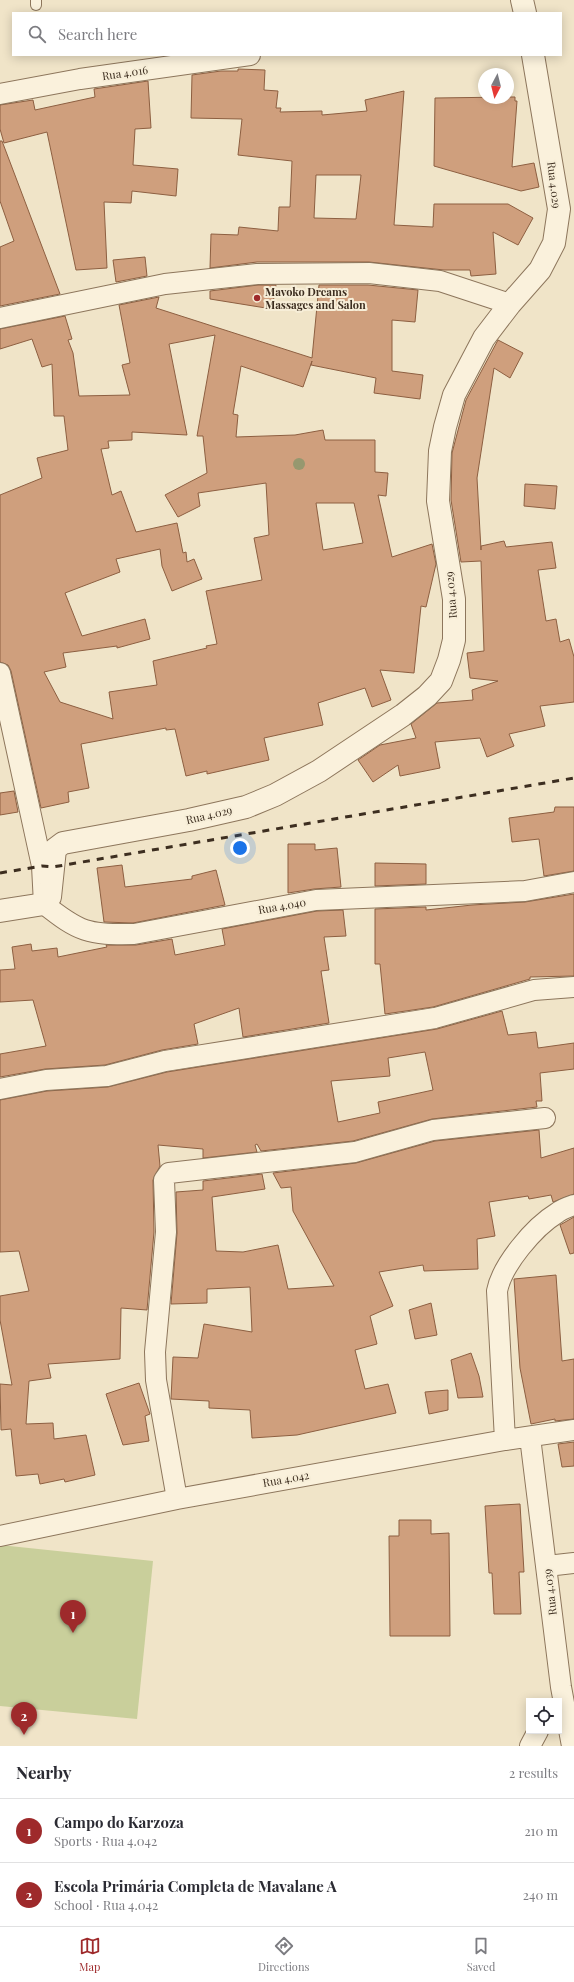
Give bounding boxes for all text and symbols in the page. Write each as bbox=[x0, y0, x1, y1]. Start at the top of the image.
search box bbox=[12, 12, 562, 56]
icon: search bbox=[26, 23, 48, 45]
text: Search here bbox=[58, 24, 137, 44]
street label: Rua 4.016 bbox=[101, 62, 149, 83]
north arrow bbox=[478, 68, 514, 104]
street label: Rua 4.029 bbox=[544, 161, 565, 210]
place label: Mavoko Dreams Massages and Salon bbox=[265, 284, 366, 312]
marker: Mavoko Dreams Massages and Salon bbox=[252, 293, 262, 303]
street label: Rua 4.029 bbox=[441, 571, 460, 619]
street label: Rua 4.029 bbox=[184, 802, 234, 827]
your location bbox=[230, 838, 250, 858]
street label: Rua 4.040 bbox=[257, 894, 307, 917]
street label: Rua 4.042 bbox=[262, 1467, 310, 1490]
street label: Rua 4.039 bbox=[539, 1568, 560, 1616]
pin: 1 bbox=[60, 1600, 86, 1633]
map controls bbox=[526, 1698, 562, 1734]
button: locate bbox=[526, 1698, 562, 1734]
pin: 2 bbox=[11, 1702, 37, 1735]
text: Nearby bbox=[16, 1761, 71, 1783]
text: 2 results bbox=[509, 1764, 558, 1781]
text: Campo do Karzoza bbox=[54, 1812, 184, 1832]
text: 1 bbox=[27, 1822, 31, 1839]
text: 210 m bbox=[524, 1822, 558, 1839]
text: Sports · Rua 4.042 bbox=[54, 1832, 157, 1849]
text: Escola Primária Completa de Mavalane A bbox=[54, 1876, 337, 1896]
text: 2 bbox=[26, 1886, 32, 1903]
text: 240 m bbox=[523, 1886, 558, 1903]
text: School · Rua 4.042 bbox=[54, 1896, 158, 1913]
tab: Map bbox=[79, 1935, 101, 1974]
tab: Directions bbox=[258, 1935, 309, 1974]
tab: Saved bbox=[467, 1935, 495, 1974]

